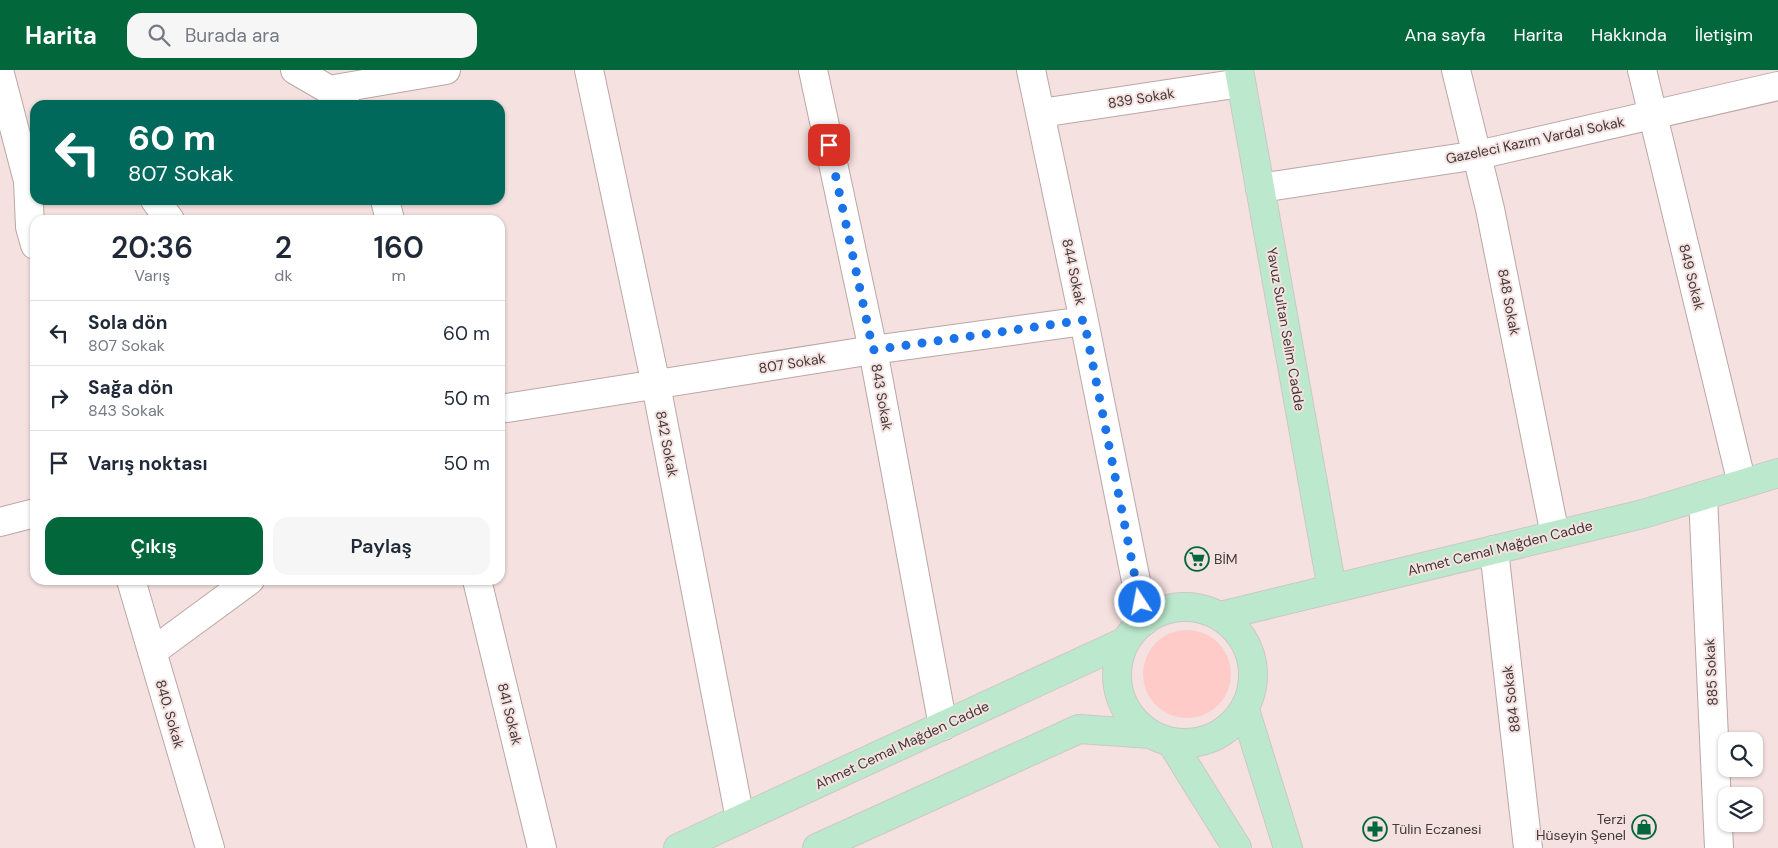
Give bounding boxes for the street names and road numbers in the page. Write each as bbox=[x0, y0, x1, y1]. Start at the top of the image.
street label: 839 Sokak bbox=[1107, 84, 1175, 112]
street label: Gazeleci Kazım Vardal Sokak bbox=[1444, 112, 1626, 168]
street label: 844 Sokak bbox=[1058, 237, 1090, 307]
street label: 849 Sokak bbox=[1675, 242, 1709, 312]
street label: Yavuz Sultan Selim Cadde bbox=[1263, 246, 1309, 412]
street label: 848 Sokak bbox=[1494, 267, 1524, 337]
street label: 807 Sokak bbox=[757, 349, 827, 377]
street label: 843 Sokak bbox=[867, 362, 897, 432]
street label: 842 Sokak bbox=[652, 409, 682, 479]
street label: Ahmet Cemal Mağden Cadde bbox=[1406, 516, 1595, 580]
street label: 885 Sokak bbox=[1700, 638, 1722, 706]
street label: 884 Sokak bbox=[1498, 664, 1524, 734]
street label: 840. Sokak bbox=[152, 678, 188, 750]
street label: 841 Sokak bbox=[494, 681, 526, 747]
street label: Ahmet Cemal Mağden Cadde bbox=[812, 697, 992, 793]

